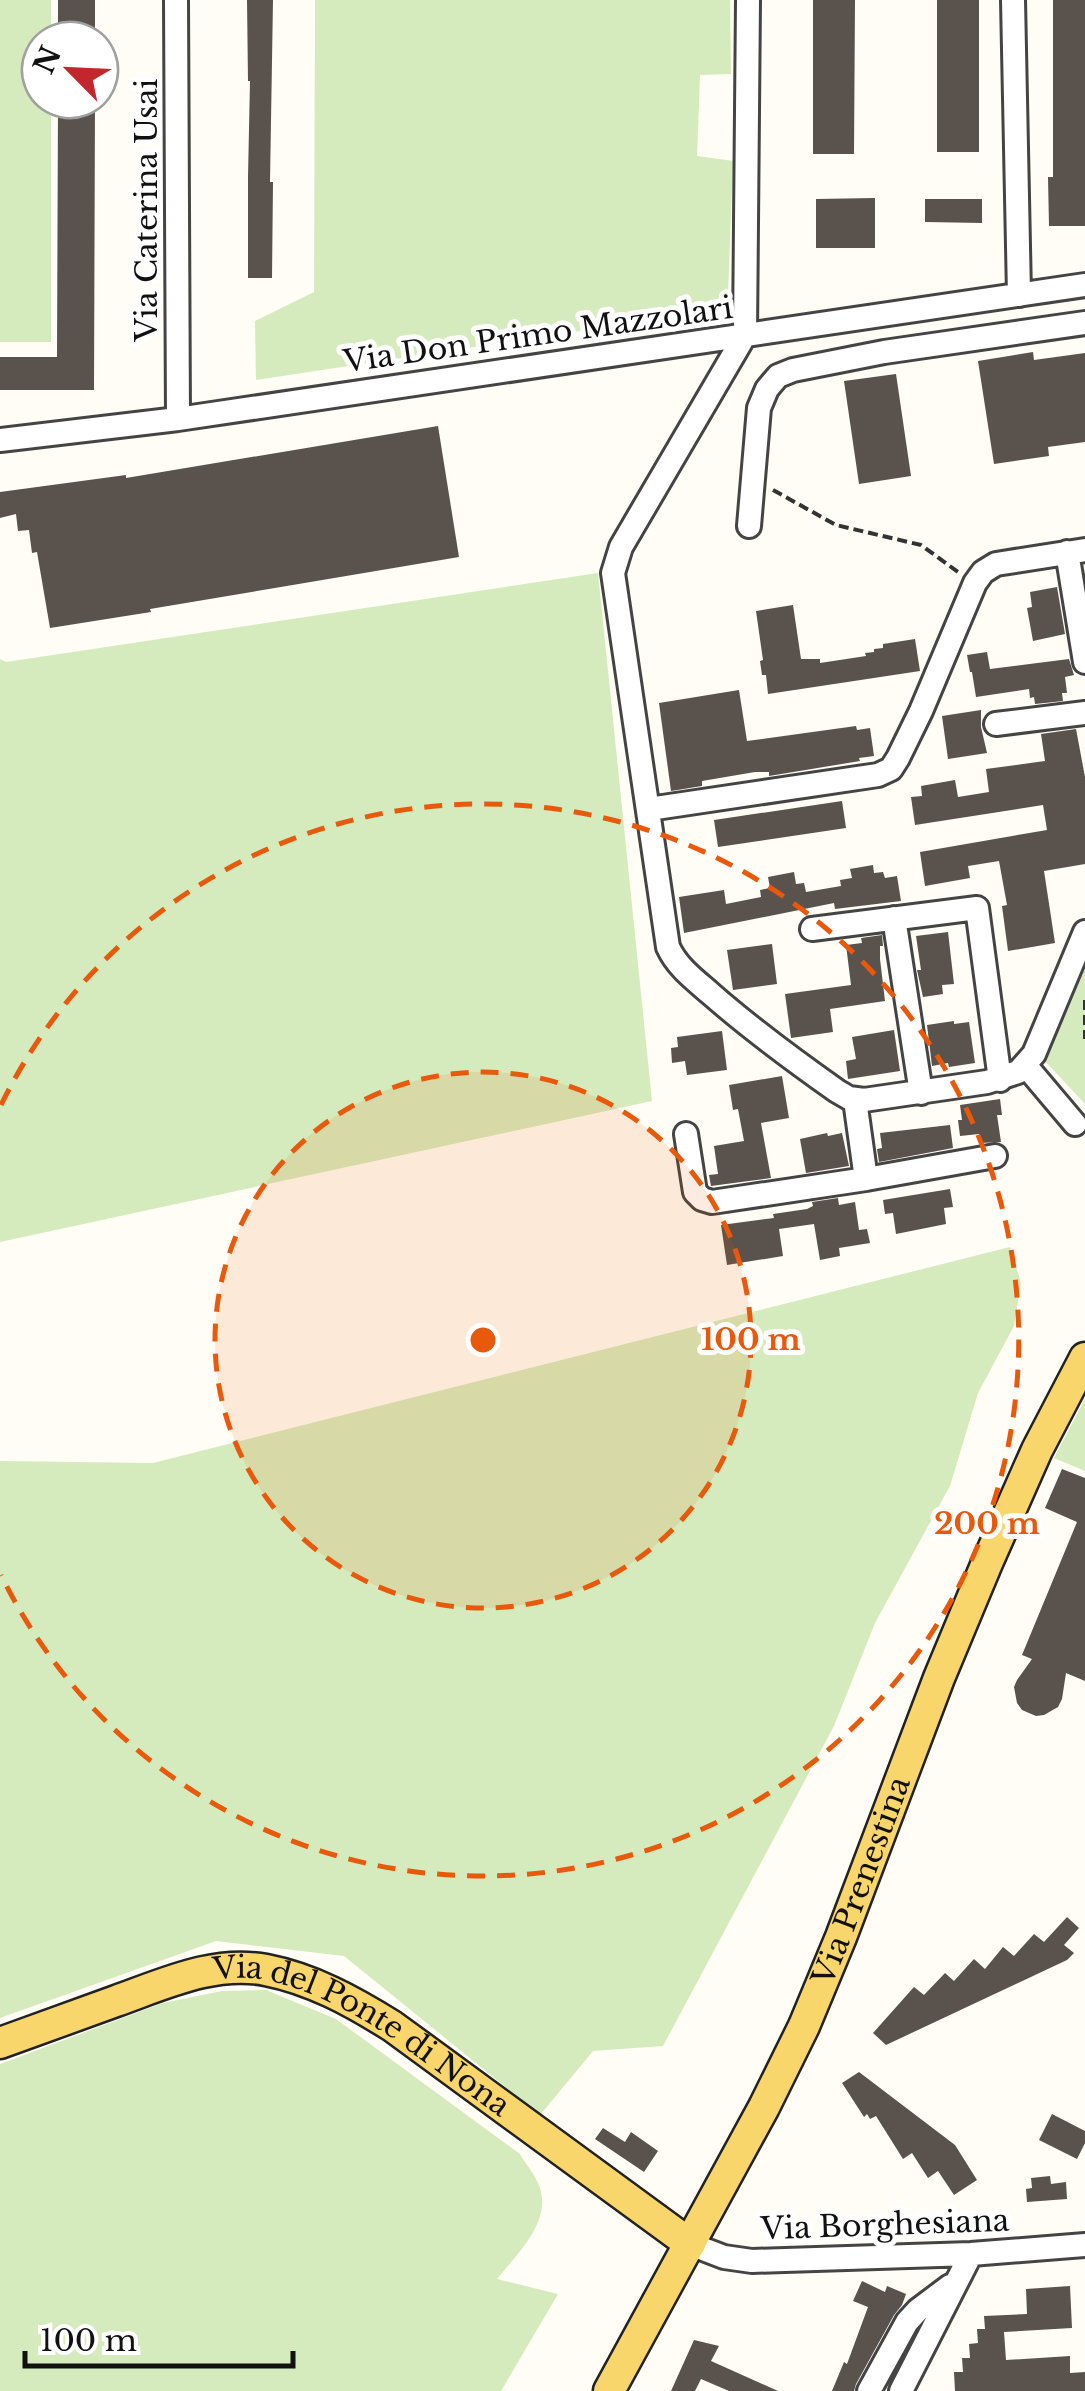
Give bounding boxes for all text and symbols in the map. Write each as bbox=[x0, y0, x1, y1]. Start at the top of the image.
north arrow bbox=[20, 20, 120, 120]
text: N bbox=[26, 41, 69, 79]
street label: Via Caterina Usai bbox=[128, 79, 165, 342]
street label: Via Don Primo Mazzolari bbox=[340, 289, 735, 380]
text: 100 m bbox=[701, 1321, 801, 1358]
centre of rings bbox=[465, 1322, 501, 1358]
text: 200 m bbox=[934, 1505, 1040, 1542]
street label: Via Prenestina bbox=[804, 1771, 918, 1992]
street label: Via del Ponte di Nona bbox=[210, 1948, 518, 2124]
street label: Via Borghesiana bbox=[759, 2202, 1010, 2247]
scale bar bbox=[25, 2306, 292, 2368]
text: 100 m bbox=[40, 2322, 137, 2359]

